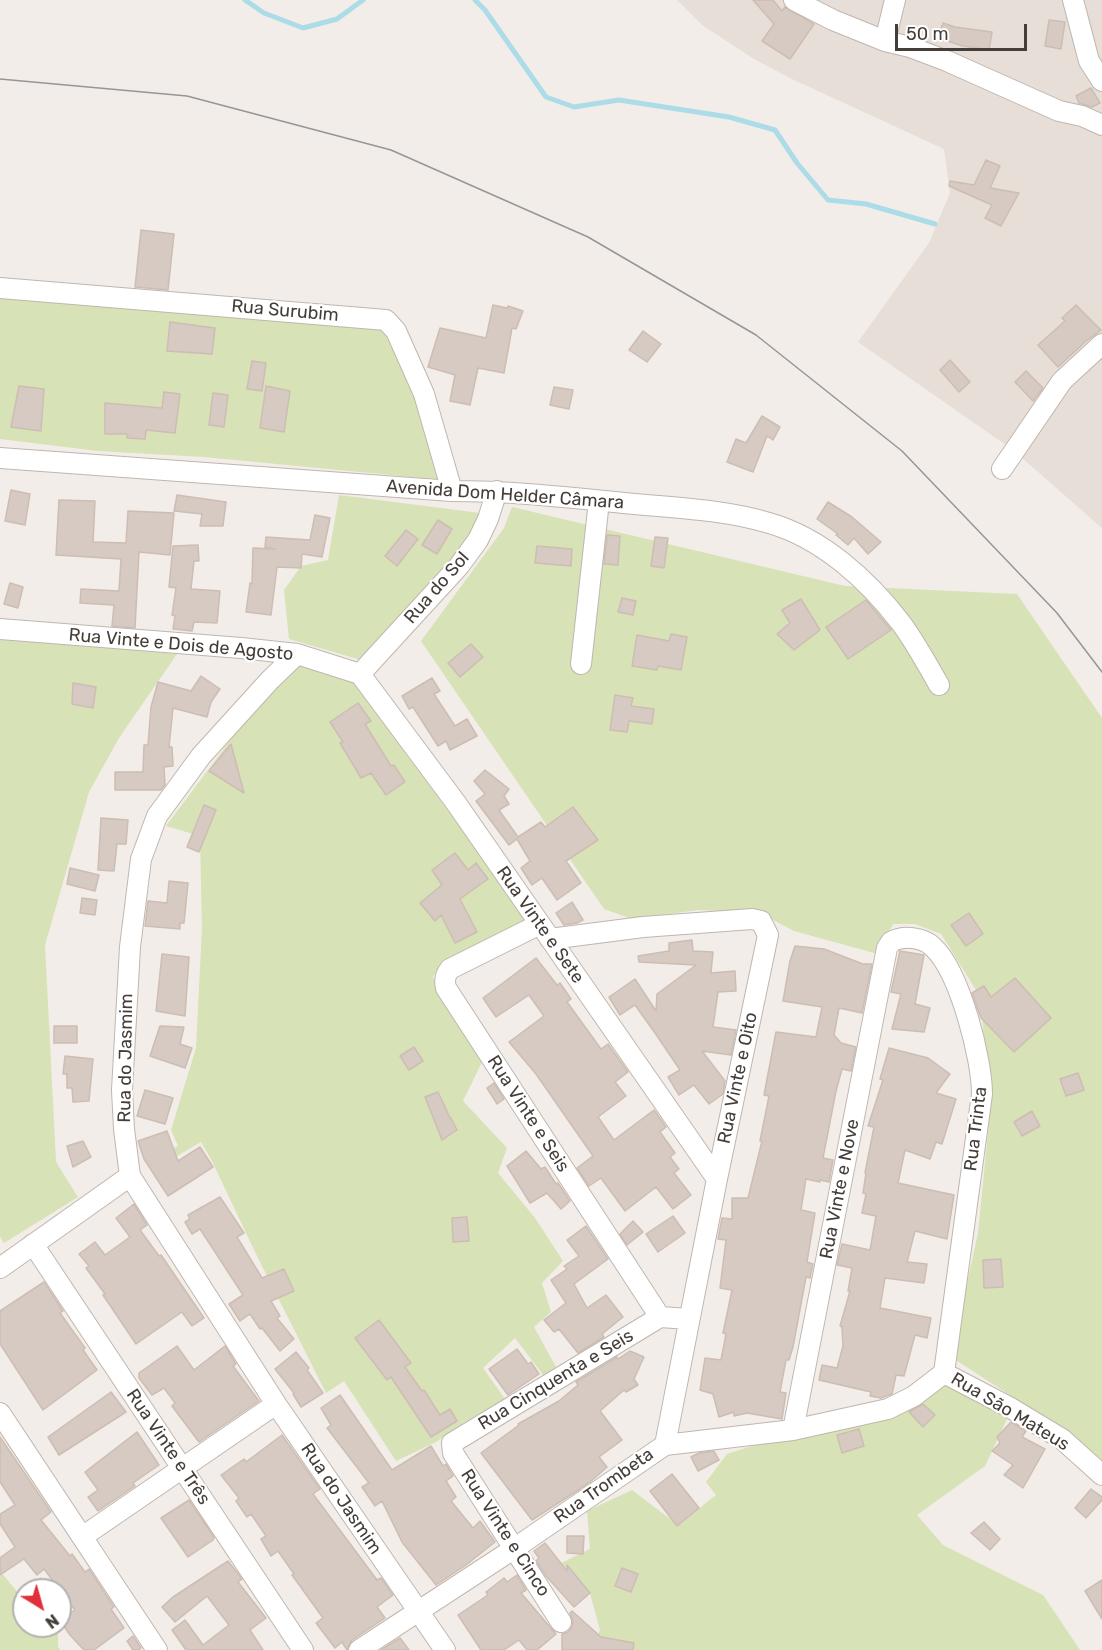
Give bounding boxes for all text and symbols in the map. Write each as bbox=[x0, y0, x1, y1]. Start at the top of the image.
scale bar bbox=[898, 12, 1030, 50]
text: 50 m bbox=[906, 23, 949, 45]
street label: Rua Surubim bbox=[230, 296, 340, 326]
street label: Avenida Dom Helder Câmara bbox=[385, 476, 625, 514]
street label: Rua do Sol bbox=[400, 548, 474, 628]
street label: Rua Vinte e Dois de Agosto bbox=[68, 624, 294, 666]
street label: Rua Vinte e Sete bbox=[492, 862, 588, 988]
street label: Rua do Jasmim bbox=[114, 993, 138, 1123]
street label: Rua Vinte e Oito bbox=[714, 1010, 762, 1146]
street label: Rua Vinte e Seis bbox=[482, 1052, 574, 1176]
street label: Rua Trinta bbox=[960, 1086, 992, 1172]
street label: Rua Vinte e Nove bbox=[816, 1117, 864, 1261]
street label: Rua Cinquenta e Seis bbox=[474, 1325, 638, 1435]
street label: Rua São Mateus bbox=[947, 1368, 1073, 1456]
street label: Rua Vinte e Três bbox=[121, 1385, 215, 1509]
street label: Rua do Jasmim bbox=[296, 1439, 386, 1559]
street label: Rua Trombeta bbox=[550, 1444, 658, 1528]
street label: Rua Vinte e Cinco bbox=[456, 1465, 554, 1601]
north arrow bbox=[12, 1578, 72, 1638]
text: N bbox=[42, 1610, 62, 1632]

